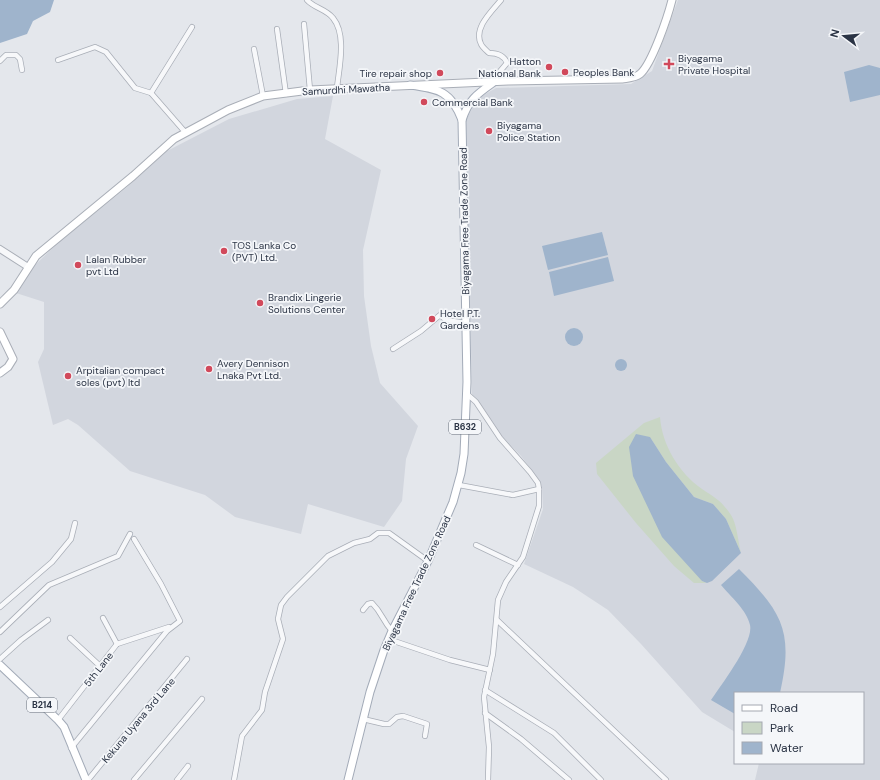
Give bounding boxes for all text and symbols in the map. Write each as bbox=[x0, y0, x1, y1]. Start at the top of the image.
north arrow bbox=[824, 16, 864, 56]
text: N bbox=[827, 27, 842, 39]
place label: Biyagama Private Hospital bbox=[678, 52, 750, 77]
place label: Hatton National Bank bbox=[478, 55, 541, 80]
marker: Biyagama Private Hospital bbox=[663, 58, 675, 70]
marker: Hatton National Bank bbox=[544, 62, 554, 72]
place label: Peoples Bank bbox=[573, 66, 634, 79]
place label: Tire repair shop bbox=[360, 67, 432, 80]
marker: Peoples Bank bbox=[560, 67, 570, 77]
marker: Tire repair shop bbox=[435, 68, 445, 78]
street label: Samurdhi Mawatha bbox=[302, 81, 390, 98]
place label: Commercial Bank bbox=[432, 96, 513, 109]
marker: Commercial Bank bbox=[419, 97, 429, 107]
place label: Biyagama Police Station bbox=[497, 119, 560, 144]
marker: Biyagama Police Station bbox=[484, 126, 494, 136]
street label: Biyagama Free Trade Zone Road bbox=[457, 147, 472, 295]
place label: TOS Lanka Co (PVT) Ltd. bbox=[232, 239, 296, 264]
marker: TOS Lanka Co (PVT) Ltd. bbox=[219, 246, 229, 256]
place label: Lalan Rubber pvt Ltd bbox=[86, 253, 147, 278]
marker: Lalan Rubber pvt Ltd bbox=[73, 260, 83, 270]
place label: Brandix Lingerie Solutions Center bbox=[268, 291, 345, 316]
marker: Brandix Lingerie Solutions Center bbox=[255, 298, 265, 308]
place label: Hotel P.T. Gardens bbox=[440, 307, 480, 332]
marker: Hotel P.T. Gardens bbox=[427, 314, 437, 324]
place label: Avery Dennison Lnaka Pvt Ltd. bbox=[217, 357, 289, 382]
place label: Arpitalian compact soles (pvt) ltd bbox=[76, 364, 165, 389]
marker: Avery Dennison Lnaka Pvt Ltd. bbox=[204, 364, 214, 374]
marker: Arpitalian compact soles (pvt) ltd bbox=[63, 371, 73, 381]
road number: B632 bbox=[449, 420, 481, 434]
street label: Biyagama Free Trade Zone Road bbox=[379, 514, 454, 653]
street label: 5th Lane bbox=[81, 649, 116, 689]
street label: Kekuna Uyana 3rd Lane bbox=[99, 675, 178, 766]
legend bbox=[734, 692, 864, 764]
road number: B214 bbox=[27, 698, 57, 712]
text: Road bbox=[770, 700, 798, 716]
text: Park bbox=[770, 720, 794, 736]
text: Water bbox=[770, 740, 804, 756]

